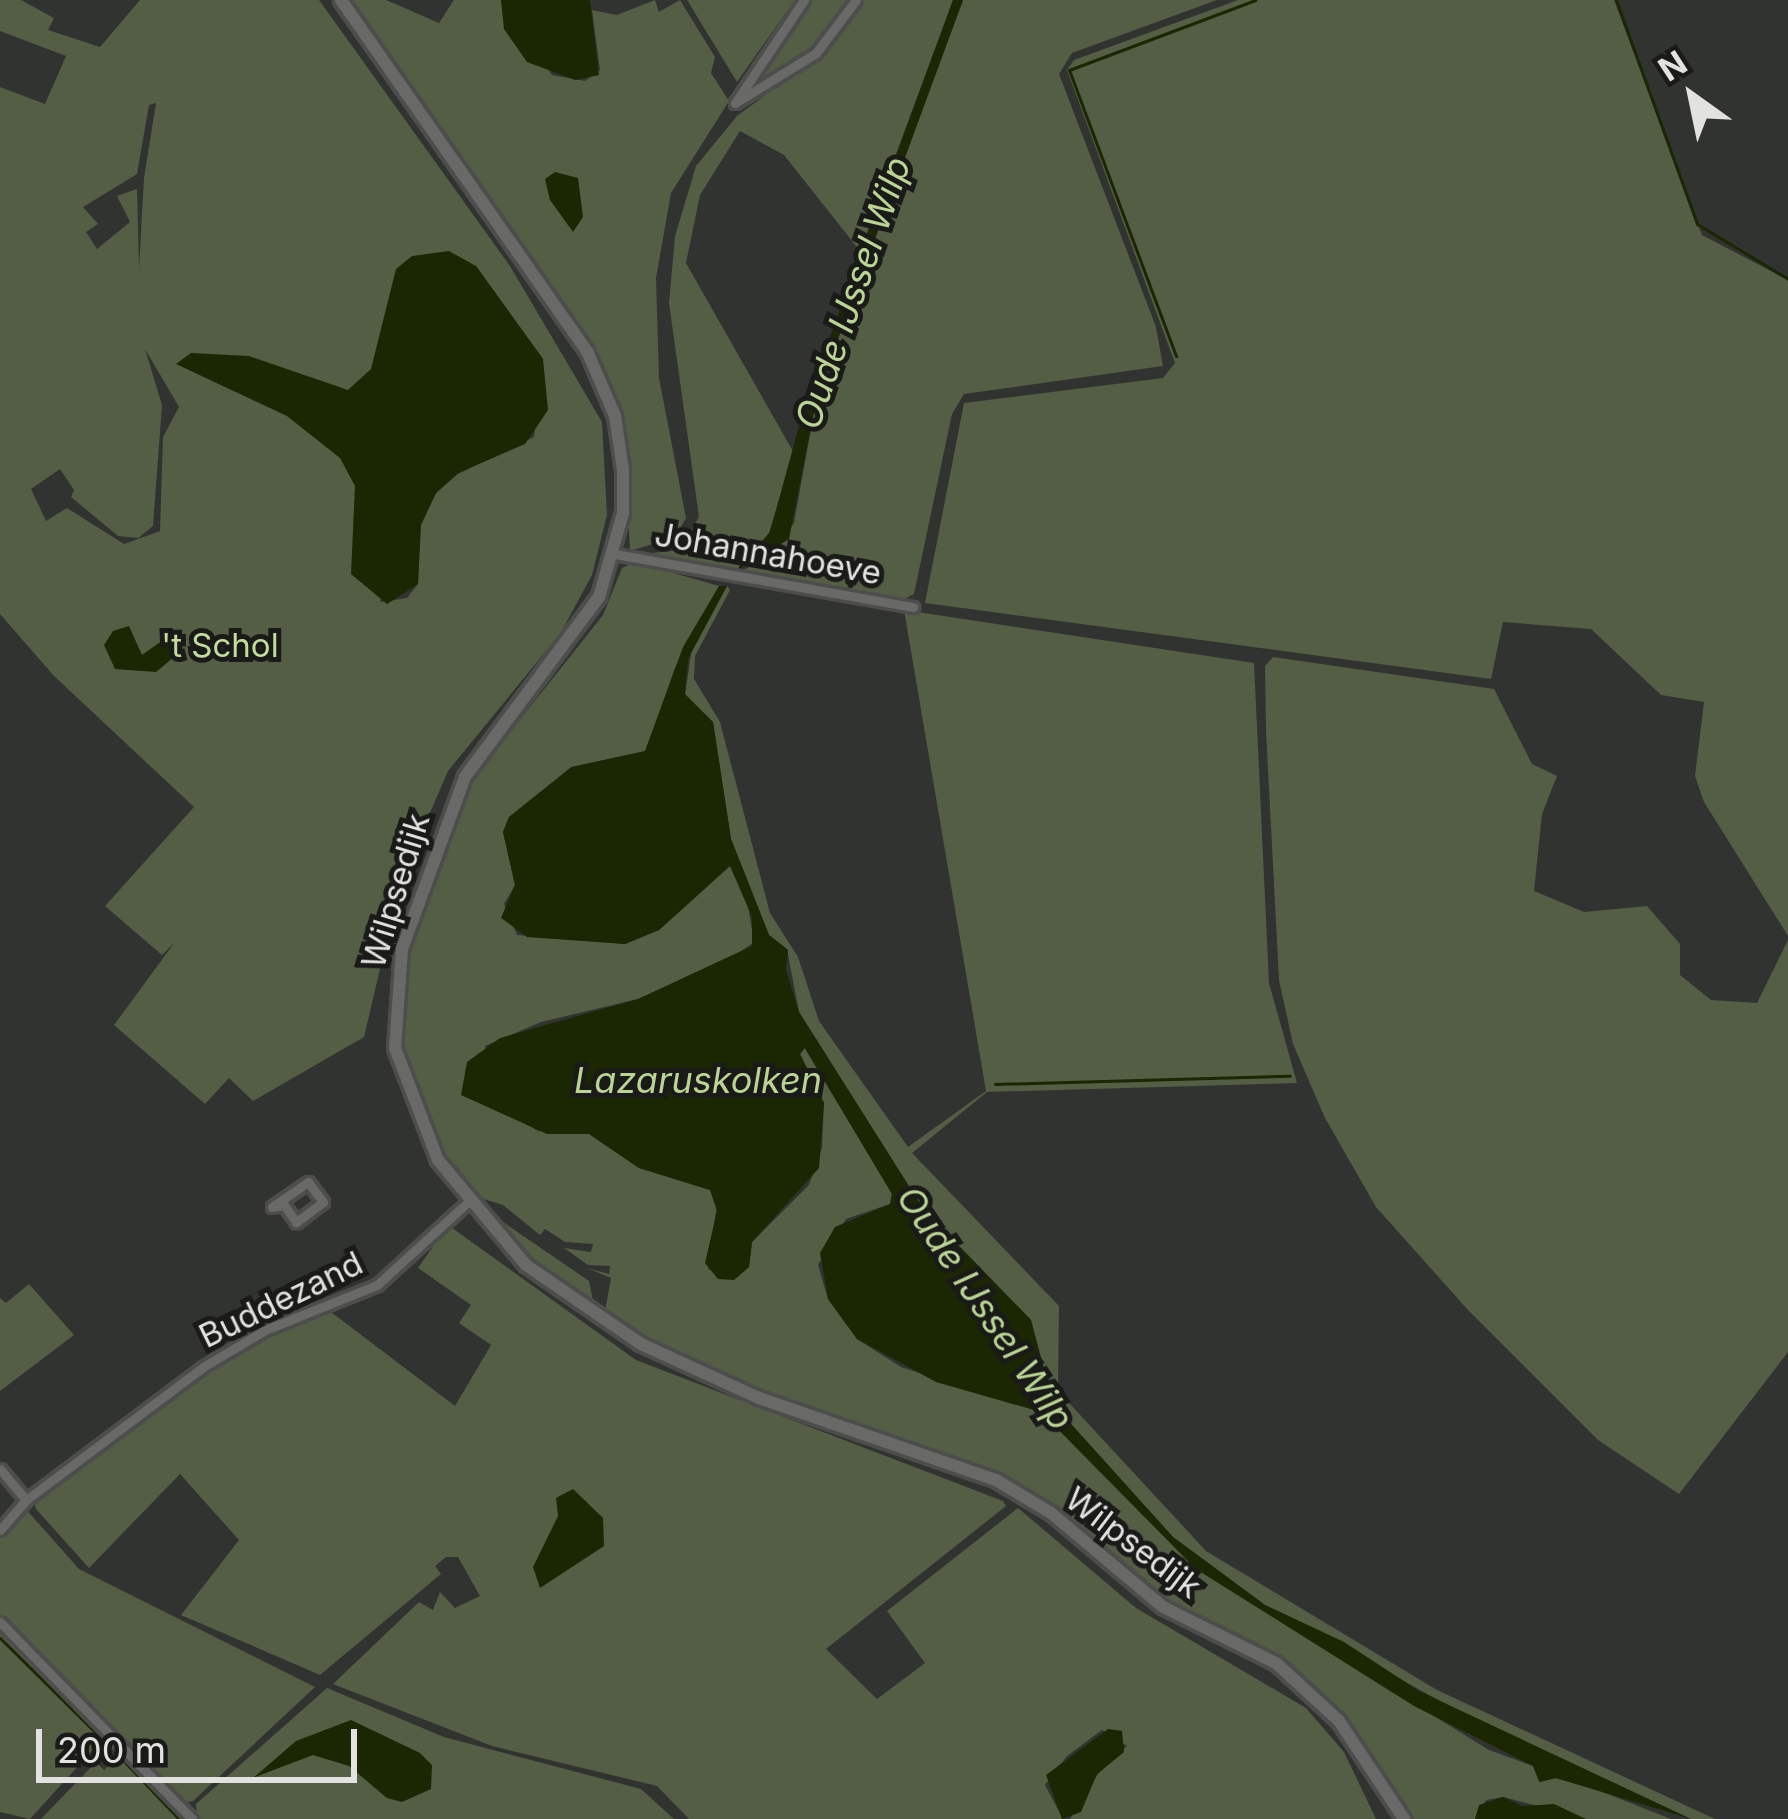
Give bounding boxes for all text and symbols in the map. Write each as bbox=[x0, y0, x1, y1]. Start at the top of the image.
north arrow bbox=[1632, 36, 1752, 156]
text: N bbox=[1651, 42, 1694, 89]
water label: Oude IJssel Wilp bbox=[786, 151, 920, 435]
street label: Johannahoeve bbox=[652, 515, 884, 593]
park label: 't Schol bbox=[161, 626, 279, 666]
street label: Wilpsedijk bbox=[354, 809, 438, 973]
water label: Lazaruskolken bbox=[574, 1059, 822, 1103]
water label: Oude IJssel Wilp bbox=[888, 1178, 1082, 1438]
street label: Buddezand bbox=[193, 1243, 369, 1357]
street label: Wilpsedijk bbox=[1057, 1479, 1209, 1607]
scale bar bbox=[42, 1705, 363, 1779]
text: 200 m bbox=[57, 1728, 166, 1772]

